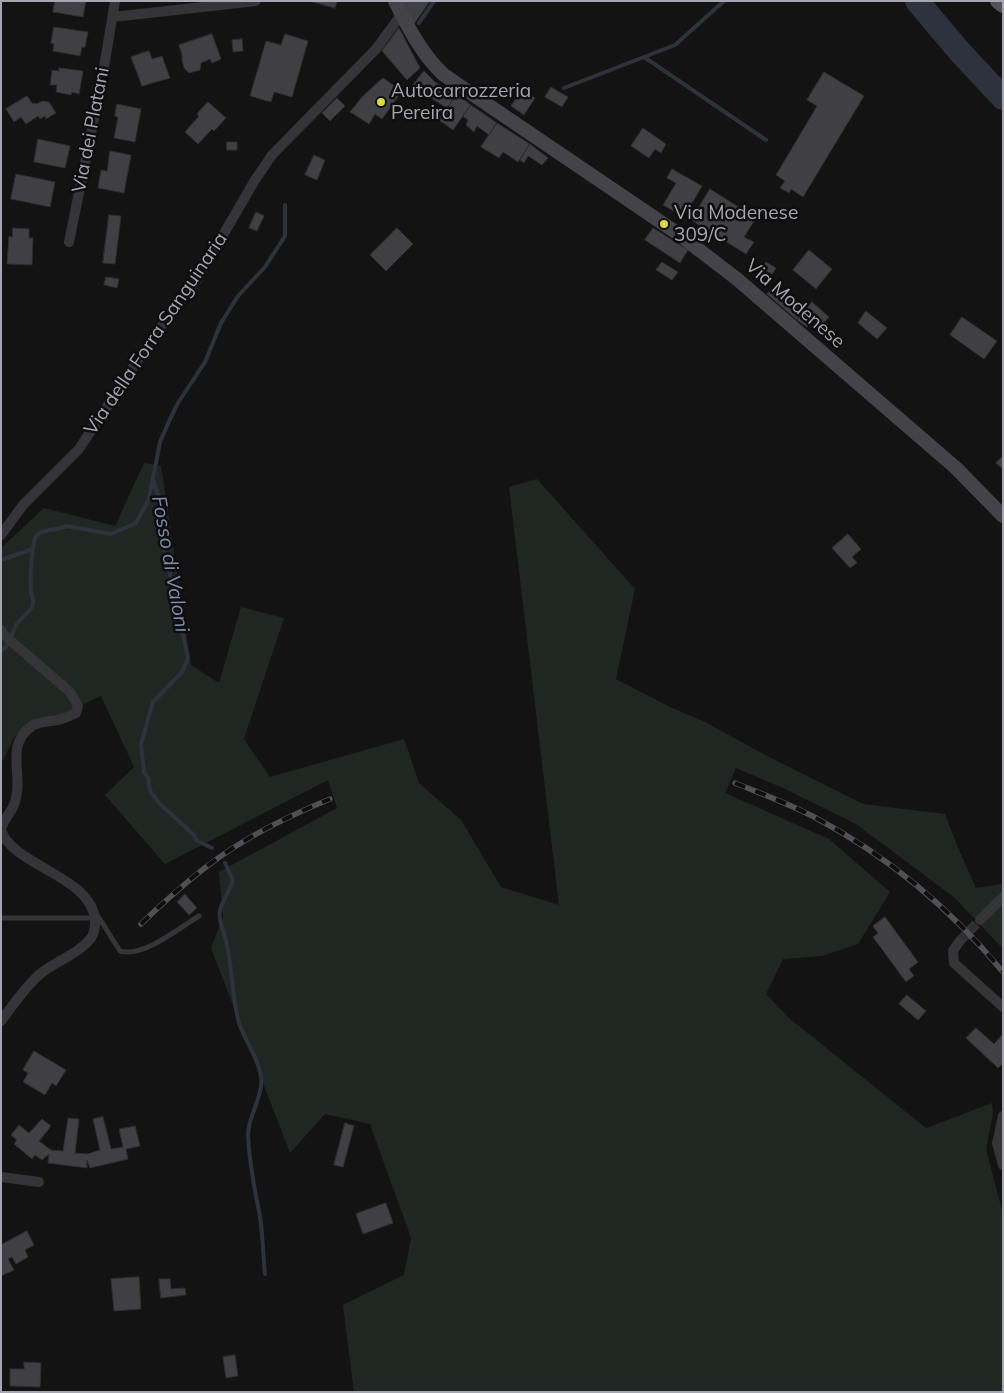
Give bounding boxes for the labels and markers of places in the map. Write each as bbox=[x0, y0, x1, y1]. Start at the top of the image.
place label: Autocarrozzeria Pereira bbox=[391, 80, 531, 124]
marker: Autocarrozzeria Pereira bbox=[375, 96, 387, 108]
place label: Via Modenese 309/C bbox=[674, 202, 798, 246]
marker: Via Modenese 309/C bbox=[658, 218, 670, 230]

